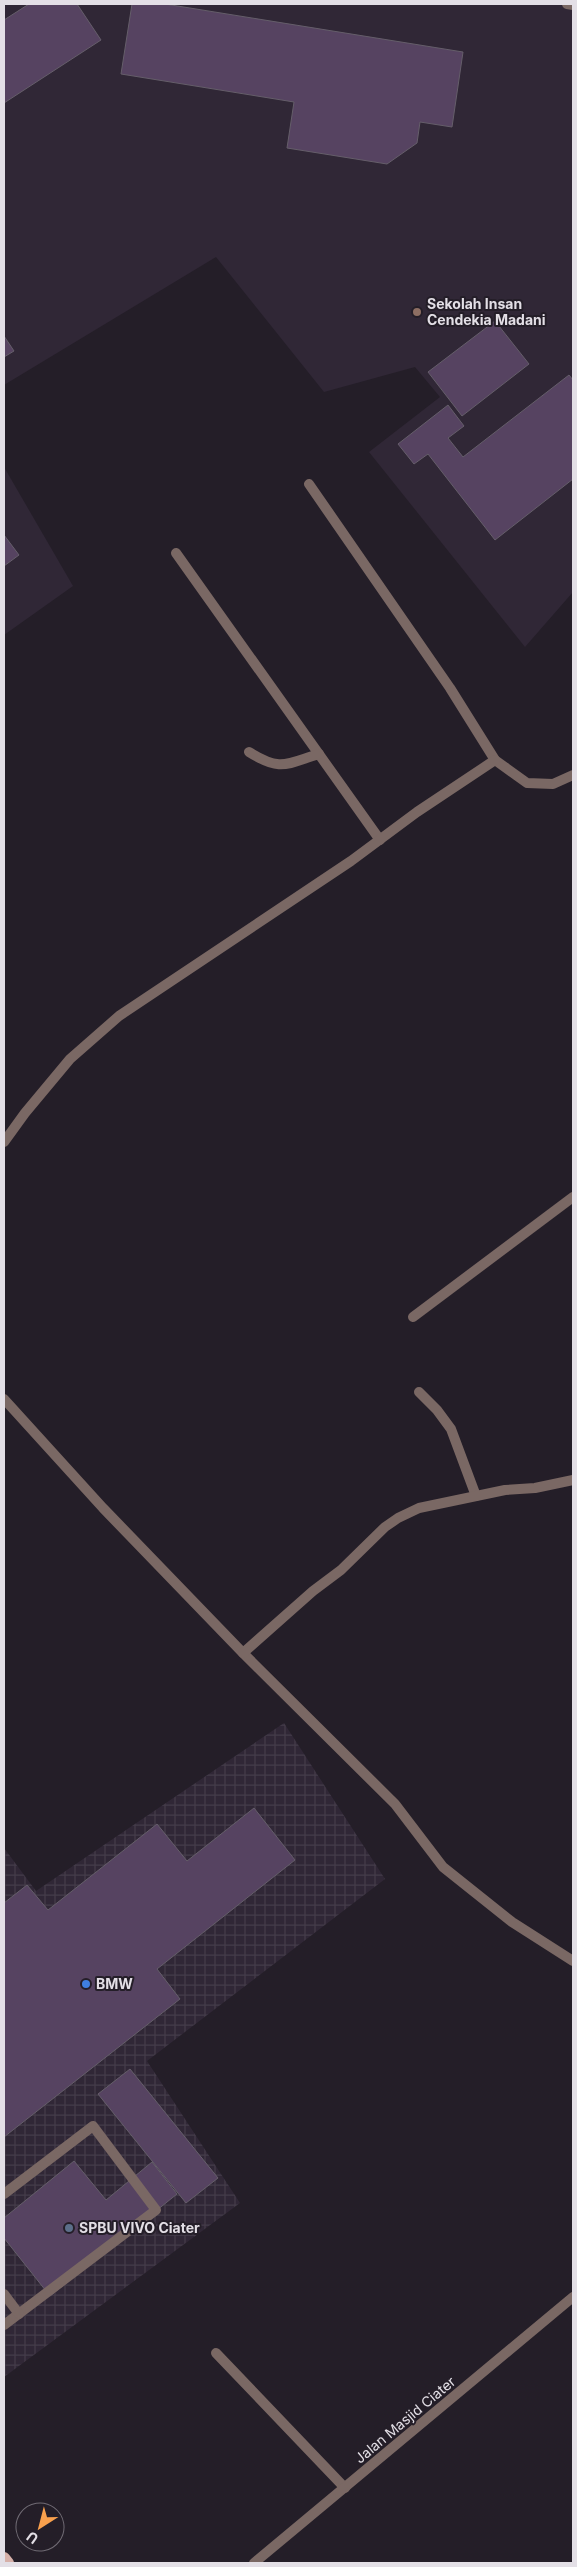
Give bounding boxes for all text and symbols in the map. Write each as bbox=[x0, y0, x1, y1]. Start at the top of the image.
place label: Sekolah Insan Cendekia Madani bbox=[427, 295, 546, 328]
marker: Sekolah Insan Cendekia Madani bbox=[411, 306, 423, 318]
place label: BMW bbox=[96, 1975, 133, 1992]
marker: BMW bbox=[80, 1978, 92, 1990]
place label: SPBU VIVO Ciater bbox=[79, 2219, 200, 2236]
marker: SPBU VIVO Ciater bbox=[63, 2222, 75, 2234]
street label: Jalan Masjid Ciater bbox=[351, 2373, 458, 2467]
north arrow bbox=[15, 2502, 65, 2552]
text: U bbox=[23, 2528, 41, 2548]

